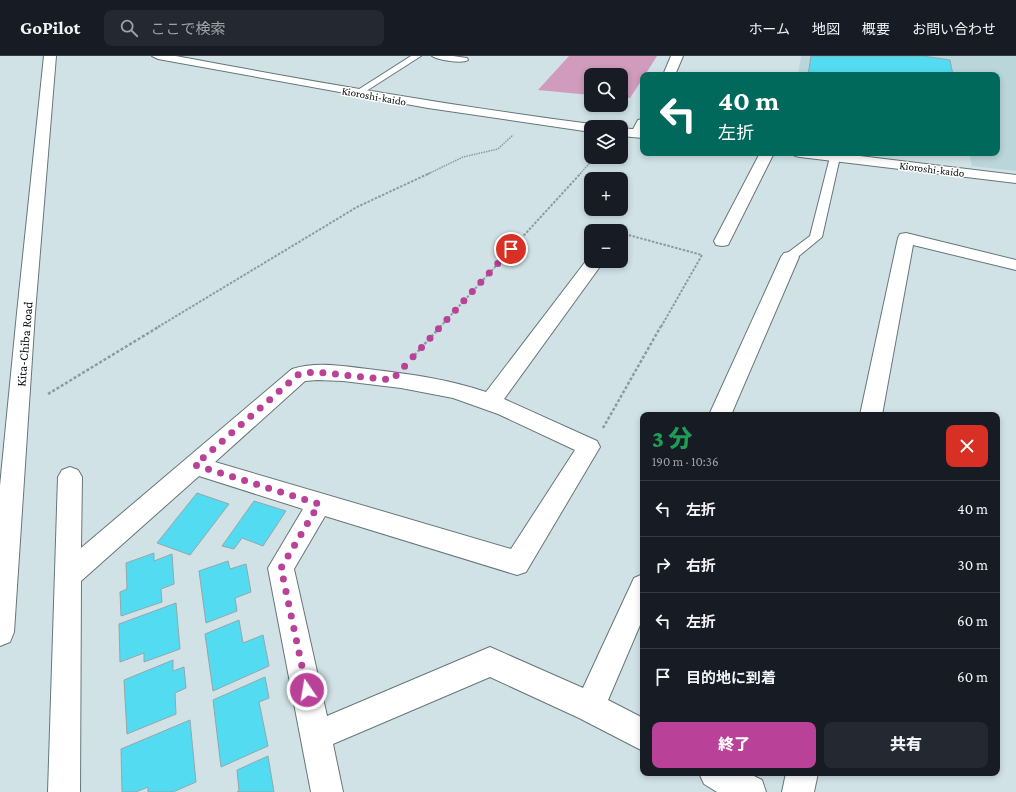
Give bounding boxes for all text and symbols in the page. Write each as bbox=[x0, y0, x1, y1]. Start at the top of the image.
search box bbox=[104, 10, 384, 46]
text: GoPilot bbox=[20, 17, 80, 38]
icon: search bbox=[118, 17, 140, 39]
text: ここで検索 bbox=[150, 21, 225, 37]
text: ホーム bbox=[748, 21, 790, 37]
text: 地図 bbox=[812, 21, 840, 37]
text: 概要 bbox=[862, 21, 890, 37]
text: お問い合わせ bbox=[912, 21, 996, 37]
map controls bbox=[584, 68, 628, 268]
button: search bbox=[584, 68, 628, 112]
street label: Kioroshi-kaido bbox=[341, 84, 408, 108]
text: 40 m bbox=[718, 85, 779, 116]
icon: left bbox=[652, 88, 704, 140]
button: layers bbox=[584, 120, 628, 164]
text: 左折 bbox=[718, 123, 754, 143]
street label: Kioroshi-kaido bbox=[899, 159, 966, 179]
button: + bbox=[584, 172, 628, 216]
button: − bbox=[584, 224, 628, 268]
pin bbox=[494, 232, 528, 266]
icon: arrive bbox=[500, 238, 522, 260]
street label: Kita-Chiba Road bbox=[13, 301, 36, 387]
text: 3 分 bbox=[652, 425, 693, 452]
button: close bbox=[946, 425, 988, 467]
text: 190 m · 10:36 bbox=[652, 454, 719, 469]
icon: left bbox=[652, 498, 674, 520]
text: 40 m bbox=[957, 501, 988, 517]
text: 左折 bbox=[686, 502, 716, 518]
icon: right bbox=[652, 554, 674, 576]
text: 30 m bbox=[958, 557, 988, 573]
text: 右折 bbox=[686, 558, 716, 574]
icon: left bbox=[652, 610, 674, 632]
text: 60 m bbox=[957, 613, 988, 629]
text: 左折 bbox=[686, 614, 716, 630]
icon: arrive bbox=[652, 666, 674, 688]
position arrow bbox=[286, 669, 328, 711]
text: 60 m bbox=[957, 669, 988, 685]
text: 目的地に到着 bbox=[686, 670, 776, 686]
button: 終了 bbox=[652, 722, 816, 768]
button: 共有 bbox=[824, 722, 988, 768]

